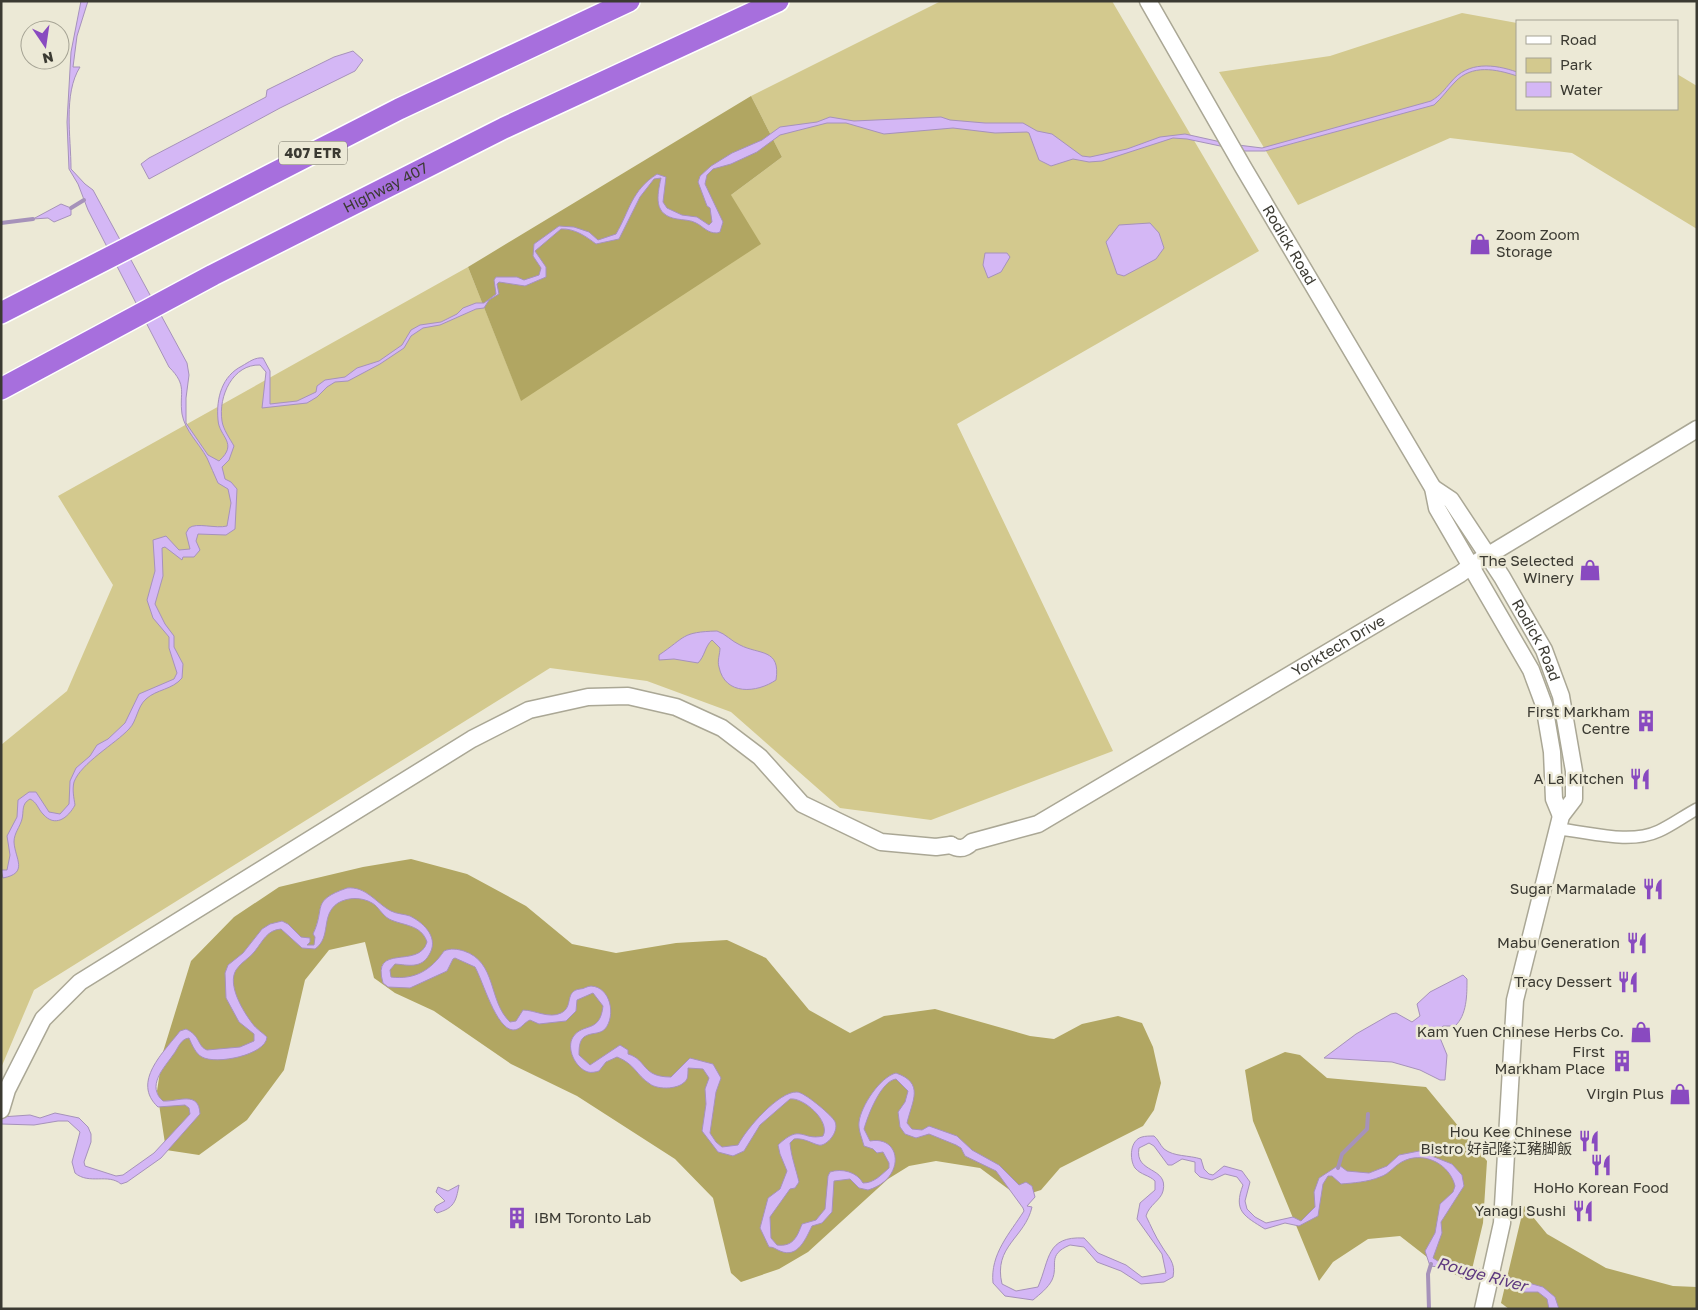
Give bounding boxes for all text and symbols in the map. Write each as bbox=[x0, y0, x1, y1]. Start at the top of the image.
north arrow bbox=[20, 20, 70, 70]
legend bbox=[1516, 20, 1678, 110]
text: Road bbox=[1560, 30, 1597, 48]
text: N bbox=[41, 49, 55, 68]
text: Park bbox=[1560, 55, 1593, 73]
text: Water bbox=[1560, 80, 1603, 98]
road number: 407 ETR bbox=[279, 142, 347, 164]
street label: Highway 407 bbox=[340, 158, 430, 216]
street label: Rodick Road bbox=[1260, 201, 1321, 288]
place label: Zoom Zoom Storage bbox=[1496, 225, 1580, 260]
shop icon: Zoom Zoom Storage bbox=[1467, 231, 1493, 257]
place label: The Selected Winery bbox=[1479, 551, 1575, 586]
shop icon: The Selected Winery bbox=[1577, 557, 1603, 583]
street label: Rodick Road bbox=[1509, 596, 1565, 683]
street label: Yorktech Drive bbox=[1288, 610, 1388, 680]
place label: First Markham Centre bbox=[1527, 702, 1630, 737]
building icon: First Markham Centre bbox=[1633, 708, 1659, 734]
restaurant icon: A La Kitchen bbox=[1627, 766, 1653, 792]
place label: A La Kitchen bbox=[1534, 769, 1624, 787]
restaurant icon: Sugar Marmalade bbox=[1640, 876, 1666, 902]
place label: Sugar Marmalade bbox=[1510, 879, 1636, 897]
restaurant icon: Mabu Generation bbox=[1624, 930, 1650, 956]
place label: Mabu Generation bbox=[1497, 933, 1620, 951]
restaurant icon: Tracy Dessert bbox=[1615, 969, 1641, 995]
place label: Tracy Dessert bbox=[1514, 972, 1612, 990]
shop icon: Kam Yuen Chinese Herbs Co. bbox=[1628, 1019, 1654, 1045]
place label: Kam Yuen Chinese Herbs Co. bbox=[1417, 1022, 1624, 1040]
place label: First Markham Place bbox=[1495, 1042, 1605, 1077]
building icon: First Markham Place bbox=[1609, 1048, 1635, 1074]
shop icon: Virgin Plus bbox=[1667, 1081, 1693, 1107]
place label: Virgin Plus bbox=[1586, 1084, 1664, 1102]
place label: Hou Kee Chinese Bistro 好記隆江豬脚飯 bbox=[1421, 1122, 1572, 1157]
restaurant icon: Hou Kee Chinese Bistro 好記隆江豬脚飯 bbox=[1576, 1128, 1602, 1154]
restaurant icon: HoHo Korean Food bbox=[1588, 1152, 1614, 1178]
place label: HoHo Korean Food bbox=[1533, 1178, 1669, 1196]
restaurant icon: Yanagi Sushi bbox=[1570, 1198, 1596, 1224]
place label: Yanagi Sushi bbox=[1475, 1201, 1566, 1219]
building icon: IBM Toronto Lab bbox=[504, 1205, 530, 1231]
place label: IBM Toronto Lab bbox=[534, 1208, 651, 1226]
water label: Rouge River bbox=[1435, 1252, 1532, 1296]

